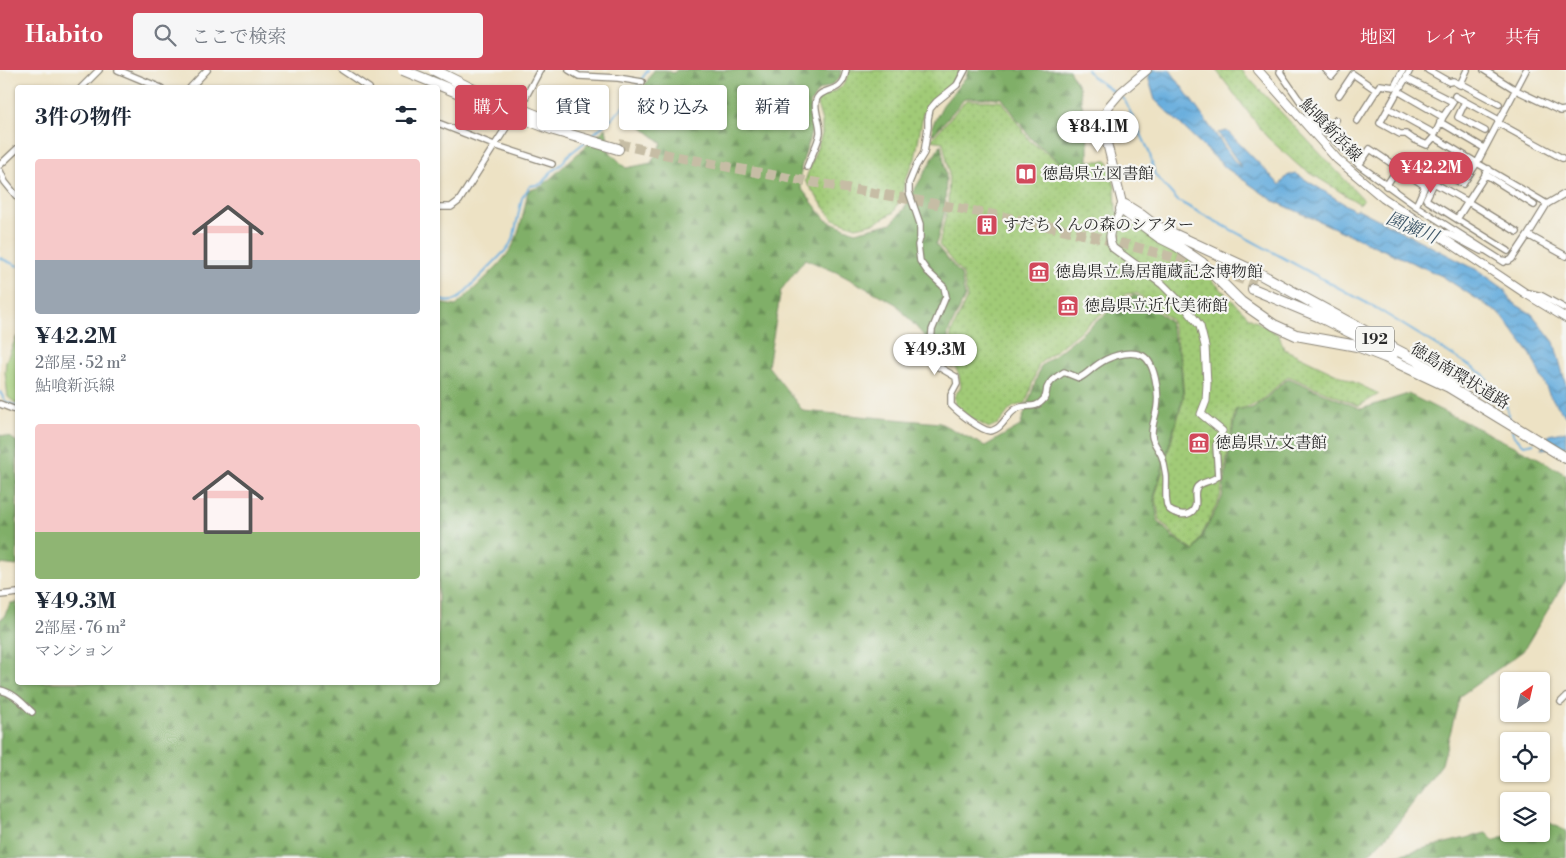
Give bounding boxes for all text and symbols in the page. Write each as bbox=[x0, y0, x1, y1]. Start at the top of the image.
search box bbox=[133, 13, 483, 58]
text: Habito bbox=[25, 20, 103, 50]
icon: search bbox=[151, 21, 179, 49]
text: ここで検索 bbox=[191, 25, 286, 49]
text: 地図 bbox=[1360, 26, 1396, 49]
text: レイヤ bbox=[1424, 26, 1477, 49]
text: 共有 bbox=[1505, 26, 1541, 49]
chip: 購入 bbox=[455, 85, 527, 130]
chip: 賃貸 bbox=[537, 85, 609, 130]
chip: 絞り込み bbox=[619, 85, 727, 130]
chip: 新着 bbox=[737, 85, 809, 130]
street label: 鮎喰新浜線 bbox=[1296, 94, 1366, 166]
icon: filters bbox=[392, 101, 420, 129]
text: 3件の物件 bbox=[35, 105, 132, 131]
pin: ¥84.1M bbox=[1057, 111, 1139, 153]
text: ¥84.1M bbox=[1068, 117, 1128, 137]
pin: ¥42.2M bbox=[1390, 152, 1472, 194]
text: ¥42.2M bbox=[1400, 158, 1462, 178]
library icon: 徳島県立図書館 bbox=[1014, 162, 1038, 186]
place label: 徳島県立図書館 bbox=[1042, 164, 1154, 184]
icon: home bbox=[183, 192, 273, 282]
water label: 園瀬川 bbox=[1383, 207, 1443, 250]
building icon: すだちくんの森のシアター bbox=[975, 213, 999, 237]
place label: すだちくんの森のシアター bbox=[1003, 215, 1194, 235]
museum icon: 徳島県立鳥居龍蔵記念博物館 bbox=[1027, 260, 1051, 284]
place label: 徳島県立鳥居龍蔵記念博物館 bbox=[1055, 262, 1263, 282]
museum icon: 徳島県立近代美術館 bbox=[1056, 294, 1080, 318]
place label: 徳島県立近代美術館 bbox=[1084, 296, 1228, 316]
text: ¥42.2M bbox=[35, 324, 117, 350]
road number: 192 bbox=[1356, 326, 1394, 352]
pin: ¥49.3M bbox=[894, 334, 976, 376]
street label: 徳島南環状道路 bbox=[1407, 339, 1513, 413]
text: ¥49.3M bbox=[904, 340, 966, 360]
text: 2部屋 · 52 m² bbox=[35, 353, 126, 373]
text: 鮎喰新浜線 bbox=[35, 376, 115, 396]
museum icon: 徳島県立文書館 bbox=[1187, 431, 1211, 455]
place label: 徳島県立文書館 bbox=[1215, 433, 1327, 453]
icon: home bbox=[183, 457, 273, 547]
text: ¥49.3M bbox=[35, 589, 116, 615]
text: 2部屋 · 76 m² bbox=[35, 618, 126, 638]
text: マンション bbox=[35, 641, 114, 661]
north arrow bbox=[1500, 672, 1550, 722]
map controls bbox=[1500, 672, 1550, 842]
button: locate bbox=[1500, 732, 1550, 782]
button: layers bbox=[1500, 792, 1550, 842]

